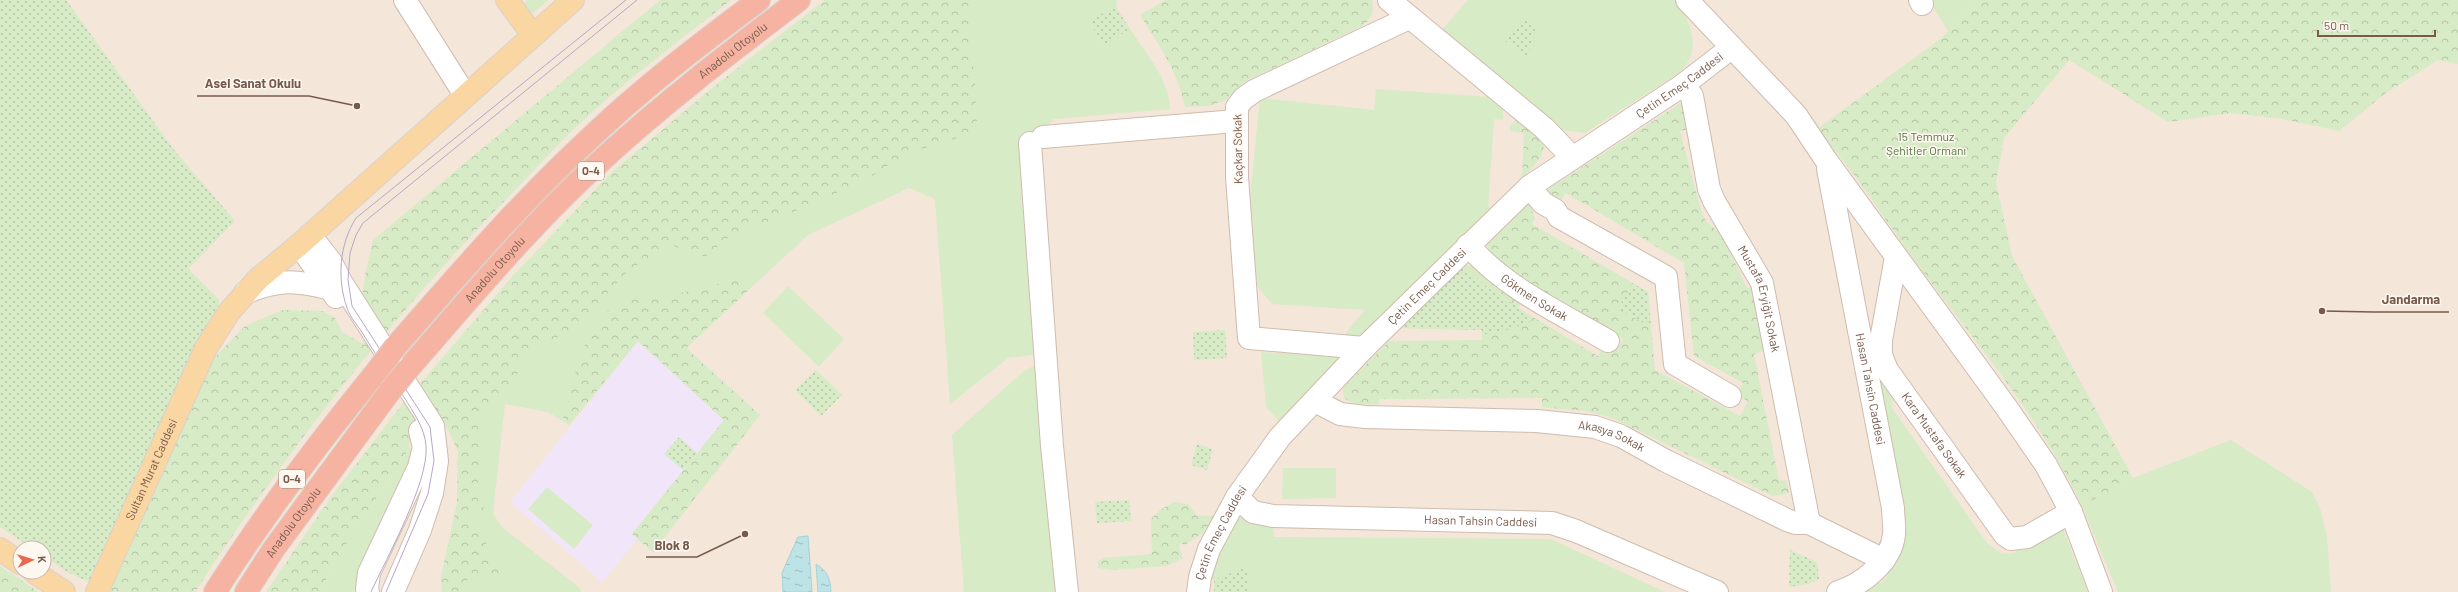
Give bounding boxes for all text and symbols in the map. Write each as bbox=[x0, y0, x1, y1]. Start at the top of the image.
scale bar bbox=[2318, 12, 2435, 38]
text: 50 m bbox=[2324, 18, 2349, 32]
street label: Anadolu Otoyolu bbox=[695, 19, 770, 81]
street label: Çetin Emeç Caddesi bbox=[1633, 49, 1725, 120]
callout: Asel Sanat Okulu bbox=[197, 71, 309, 96]
text: Asel Sanat Okulu bbox=[205, 75, 301, 91]
street label: Kaçkar Sokak bbox=[1229, 114, 1245, 184]
park label: 15 Temmuz Şehitler Ormanı bbox=[1886, 129, 1966, 157]
road number: O-4 bbox=[578, 162, 604, 180]
street label: Anadolu Otoyolu bbox=[461, 233, 527, 305]
street label: Mustafa Eryiğit Sokak bbox=[1736, 243, 1783, 353]
street label: Çetin Emeç Caddesi bbox=[1384, 244, 1468, 327]
street label: Gökmen Sokak bbox=[1498, 270, 1571, 323]
callout: Jandarma bbox=[2374, 287, 2449, 312]
text: Jandarma bbox=[2382, 291, 2440, 307]
street label: Hasan Tahsin Caddesi bbox=[1854, 332, 1889, 446]
street label: Kara Mustafa Sokak bbox=[1899, 389, 1970, 480]
street label: Sultan Murat Caddesi bbox=[122, 416, 179, 522]
street label: Akasya Sokak bbox=[1578, 417, 1648, 454]
road number: O-4 bbox=[279, 470, 305, 488]
street label: Çetin Emeç Caddesi bbox=[1191, 482, 1249, 582]
street label: Anadolu Otoyolu bbox=[262, 484, 323, 560]
street label: Hasan Tahsin Caddesi bbox=[1424, 512, 1537, 529]
callout: Blok 8 bbox=[646, 532, 697, 557]
text: Blok 8 bbox=[654, 537, 690, 553]
north arrow bbox=[12, 540, 52, 580]
text: K bbox=[36, 555, 49, 563]

